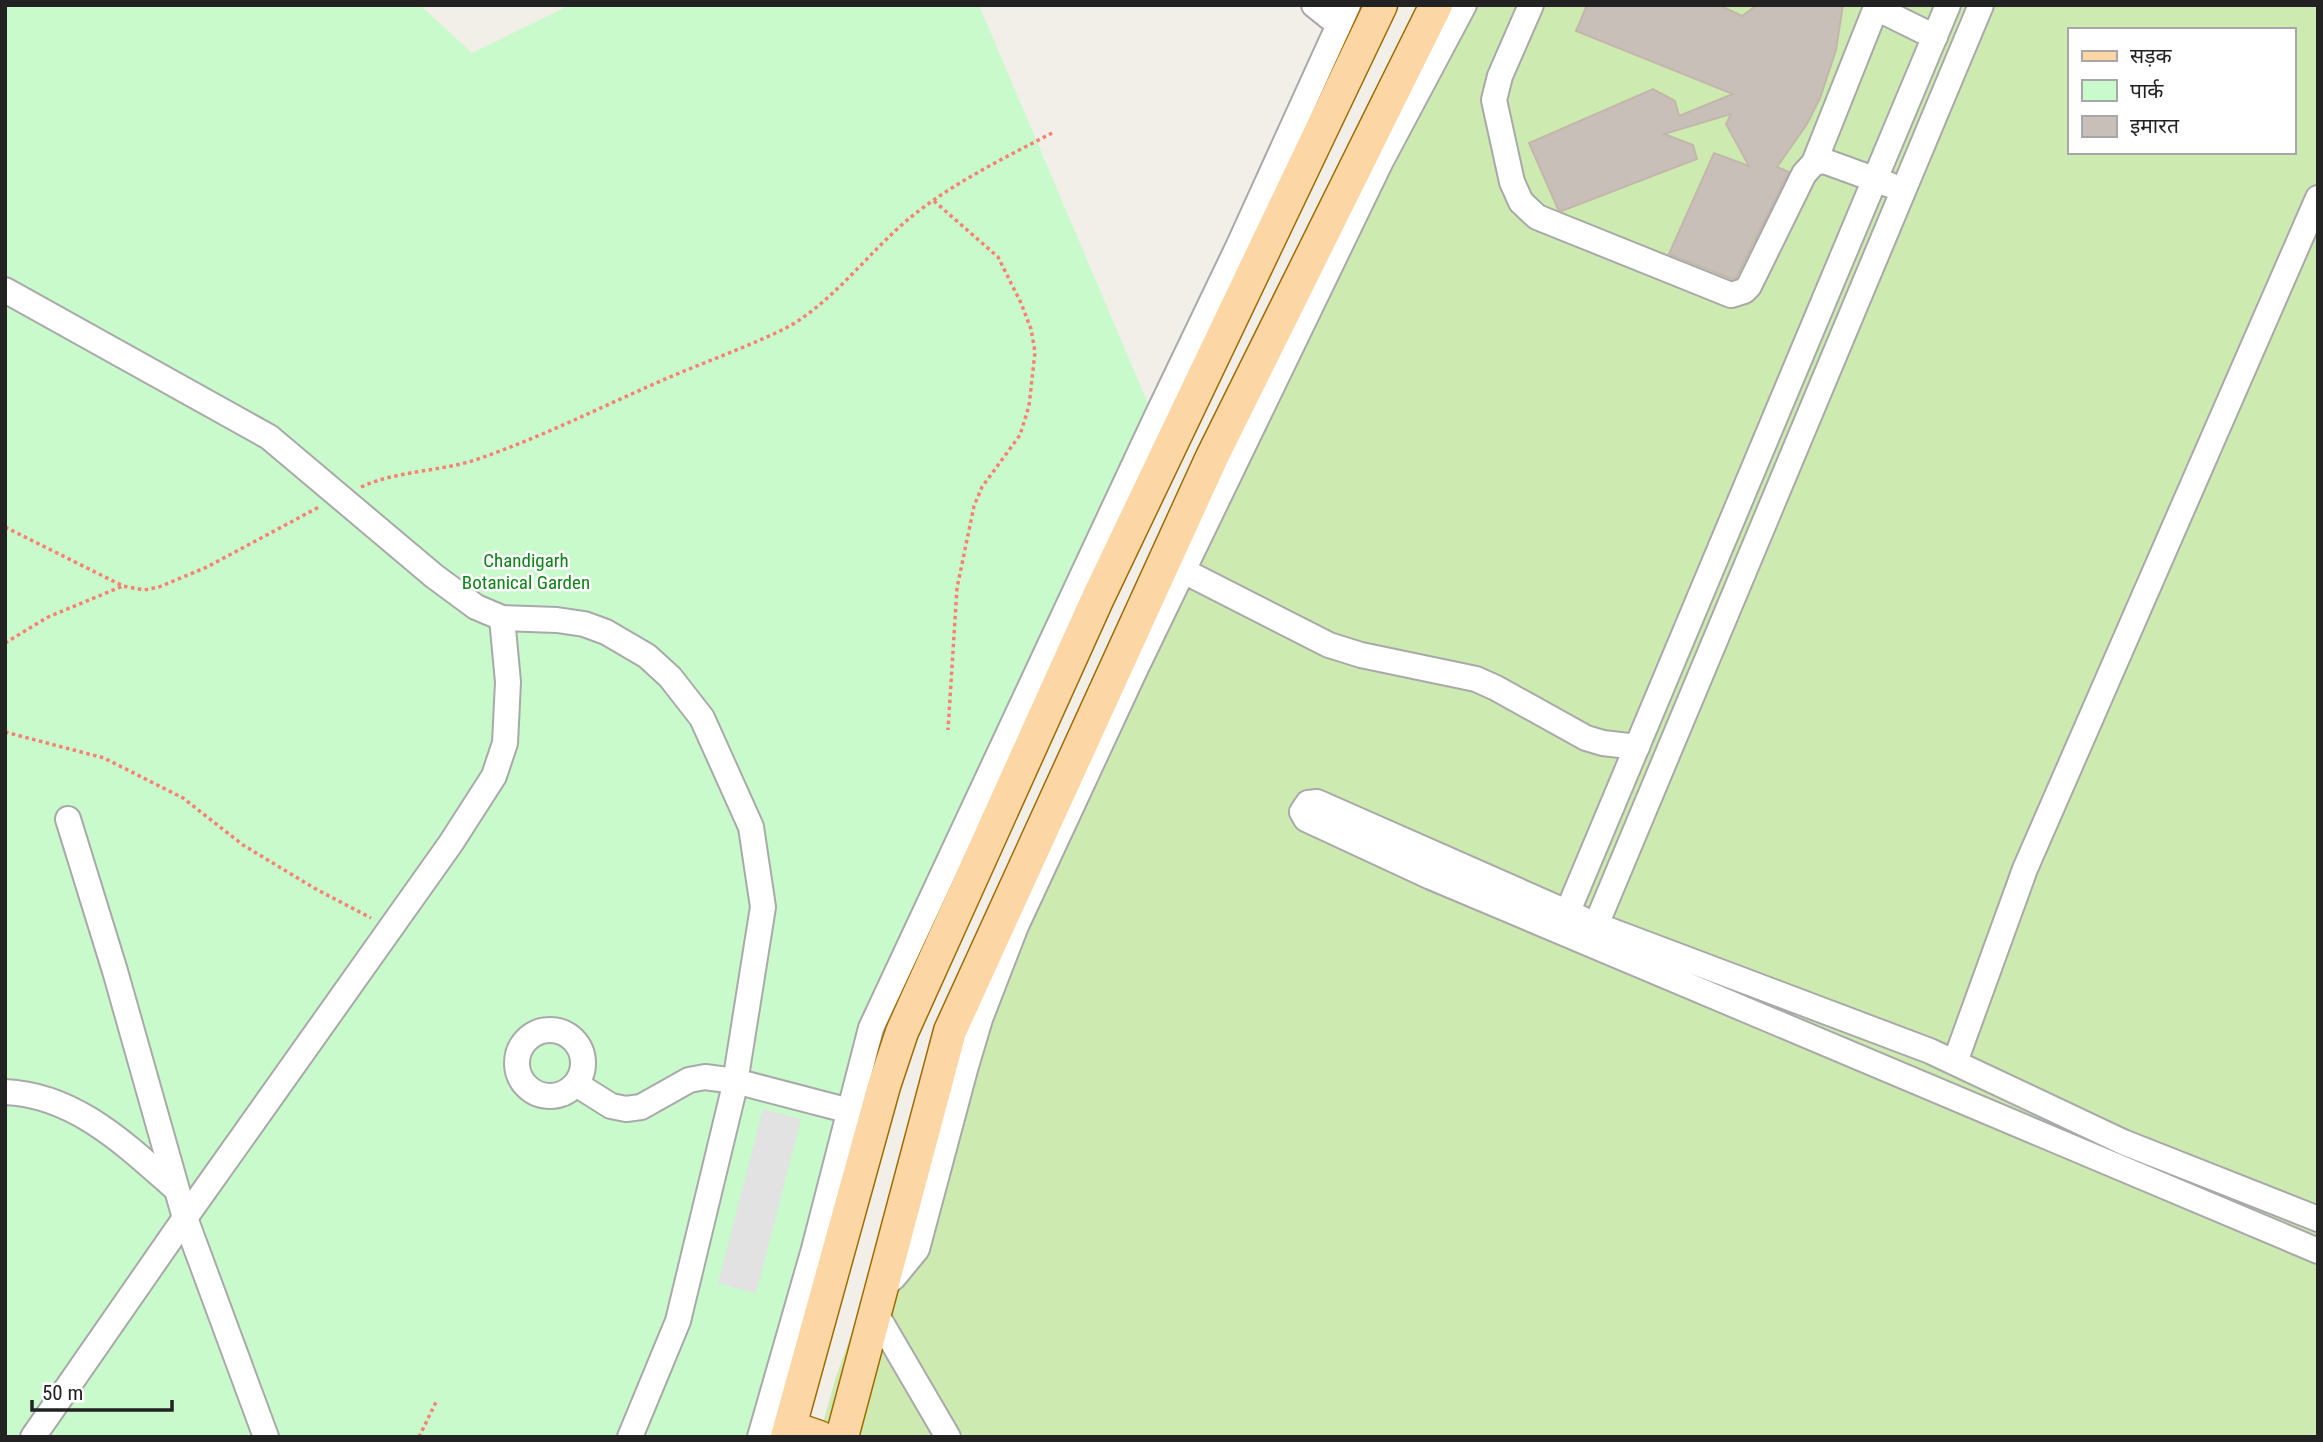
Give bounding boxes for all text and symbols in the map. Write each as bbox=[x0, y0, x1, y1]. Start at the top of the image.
legend bbox=[2068, 28, 2295, 154]
text: सड़क bbox=[2130, 44, 2172, 68]
text: पार्क bbox=[2130, 79, 2164, 103]
text: इमारत bbox=[2130, 114, 2180, 138]
park label: Chandigarh Botanical Garden bbox=[462, 549, 590, 594]
scale bar bbox=[32, 1368, 172, 1412]
text: 50 m bbox=[42, 1381, 83, 1405]

